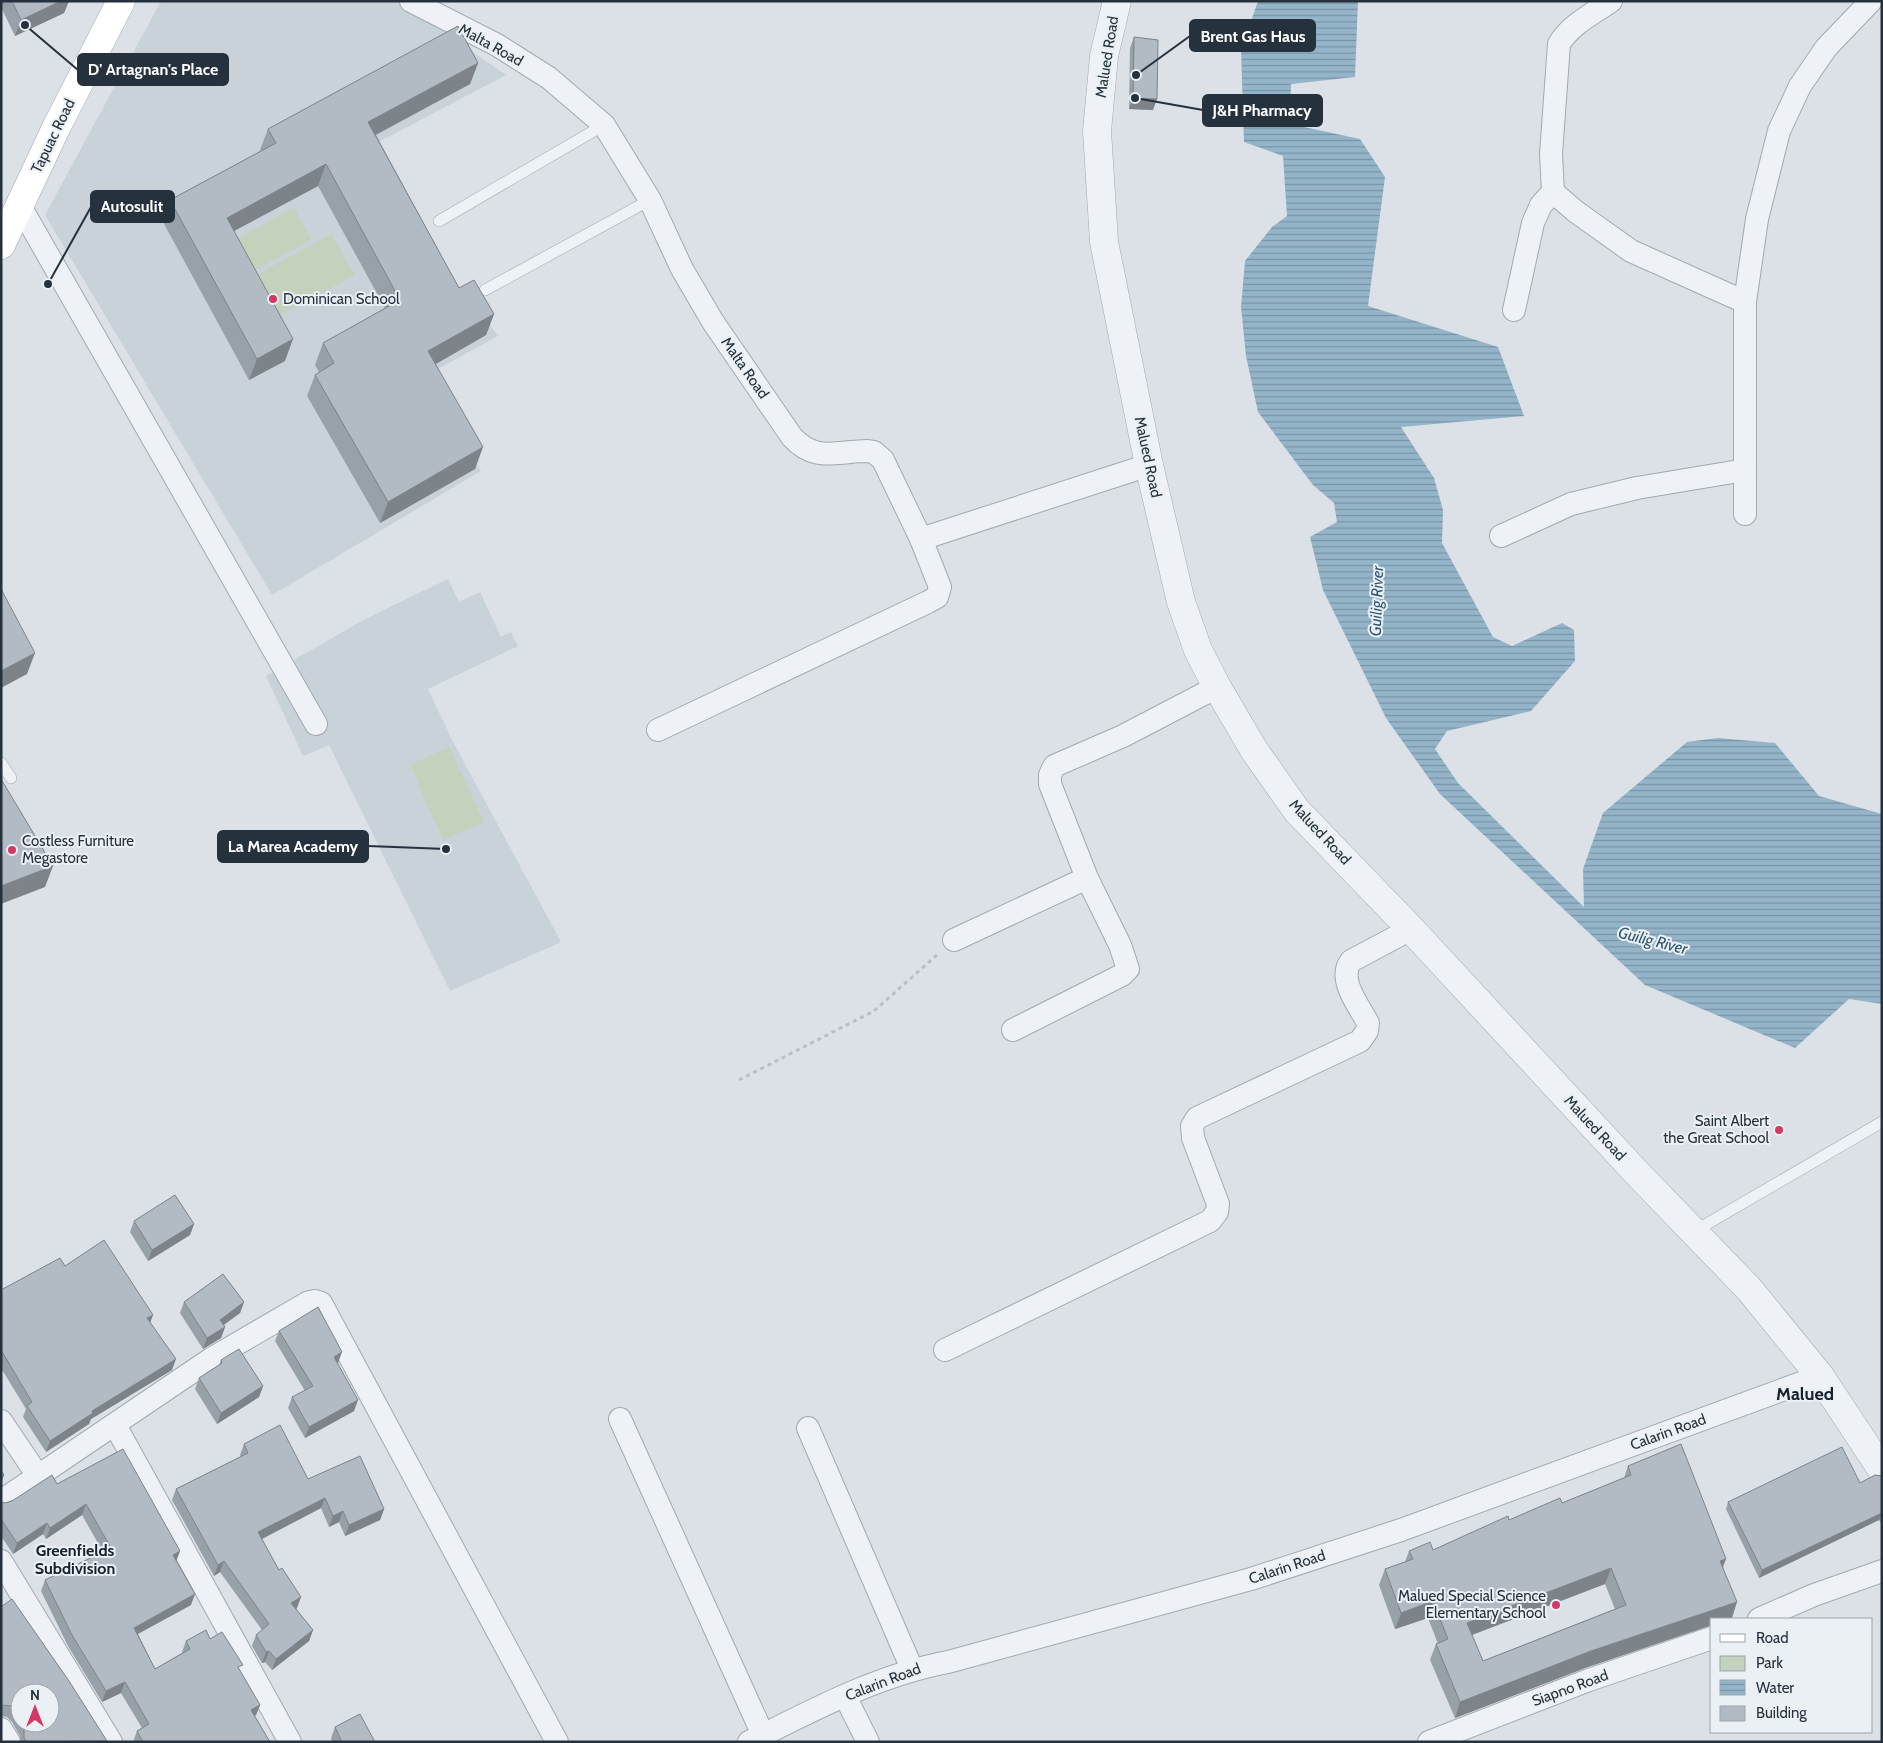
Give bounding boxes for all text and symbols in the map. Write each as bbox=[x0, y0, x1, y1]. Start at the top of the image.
street label: Malued Road bbox=[1092, 15, 1122, 99]
street label: Malta Road bbox=[456, 20, 526, 70]
callout: Brent Gas Haus bbox=[1190, 20, 1315, 51]
text: Brent Gas Haus bbox=[1200, 27, 1306, 46]
callout: D' Artagnan's Place bbox=[78, 54, 228, 85]
text: D' Artagnan's Place bbox=[88, 60, 218, 79]
callout: J&H Pharmacy bbox=[1203, 95, 1322, 126]
street label: Tapuac Road bbox=[27, 96, 79, 176]
text: J&H Pharmacy bbox=[1211, 101, 1312, 120]
callout: Autosulit bbox=[91, 191, 174, 222]
text: Autosulit bbox=[101, 197, 164, 216]
place label: Dominican School bbox=[283, 290, 400, 308]
marker: Dominican School bbox=[267, 293, 279, 305]
street label: Malta Road bbox=[717, 334, 773, 402]
street label: Malued Road bbox=[1131, 415, 1165, 499]
water label: Guilig River bbox=[1366, 564, 1387, 637]
street label: Malued Road bbox=[1285, 796, 1355, 868]
callout: La Marea Academy bbox=[218, 831, 368, 862]
place label: Costless Furniture Megastore bbox=[22, 832, 134, 867]
text: La Marea Academy bbox=[228, 837, 359, 856]
marker: Costless Furniture Megastore bbox=[6, 844, 18, 856]
water label: Guilig River bbox=[1616, 923, 1690, 958]
street label: Malued Road bbox=[1560, 1092, 1630, 1164]
place label: Saint Albert the Great School bbox=[1663, 1112, 1769, 1147]
marker: Saint Albert the Great School bbox=[1773, 1124, 1785, 1136]
district label: Malued bbox=[1776, 1383, 1834, 1405]
street label: Calarin Road bbox=[1628, 1410, 1708, 1454]
district label: Greenfields Subdivision bbox=[35, 1541, 115, 1578]
street label: Calarin Road bbox=[1246, 1546, 1328, 1588]
place label: Malued Special Science Elementary School bbox=[1398, 1587, 1546, 1622]
marker: Malued Special Science Elementary School bbox=[1550, 1599, 1562, 1611]
legend bbox=[1710, 1618, 1873, 1733]
text: Road bbox=[1756, 1629, 1789, 1647]
text: Park bbox=[1756, 1654, 1783, 1672]
street label: Calarin Road bbox=[843, 1659, 923, 1705]
street label: Siapno Road bbox=[1529, 1666, 1611, 1710]
text: Water bbox=[1756, 1679, 1794, 1697]
north arrow bbox=[10, 1683, 60, 1733]
text: N bbox=[30, 1686, 40, 1704]
text: Building bbox=[1756, 1704, 1807, 1722]

